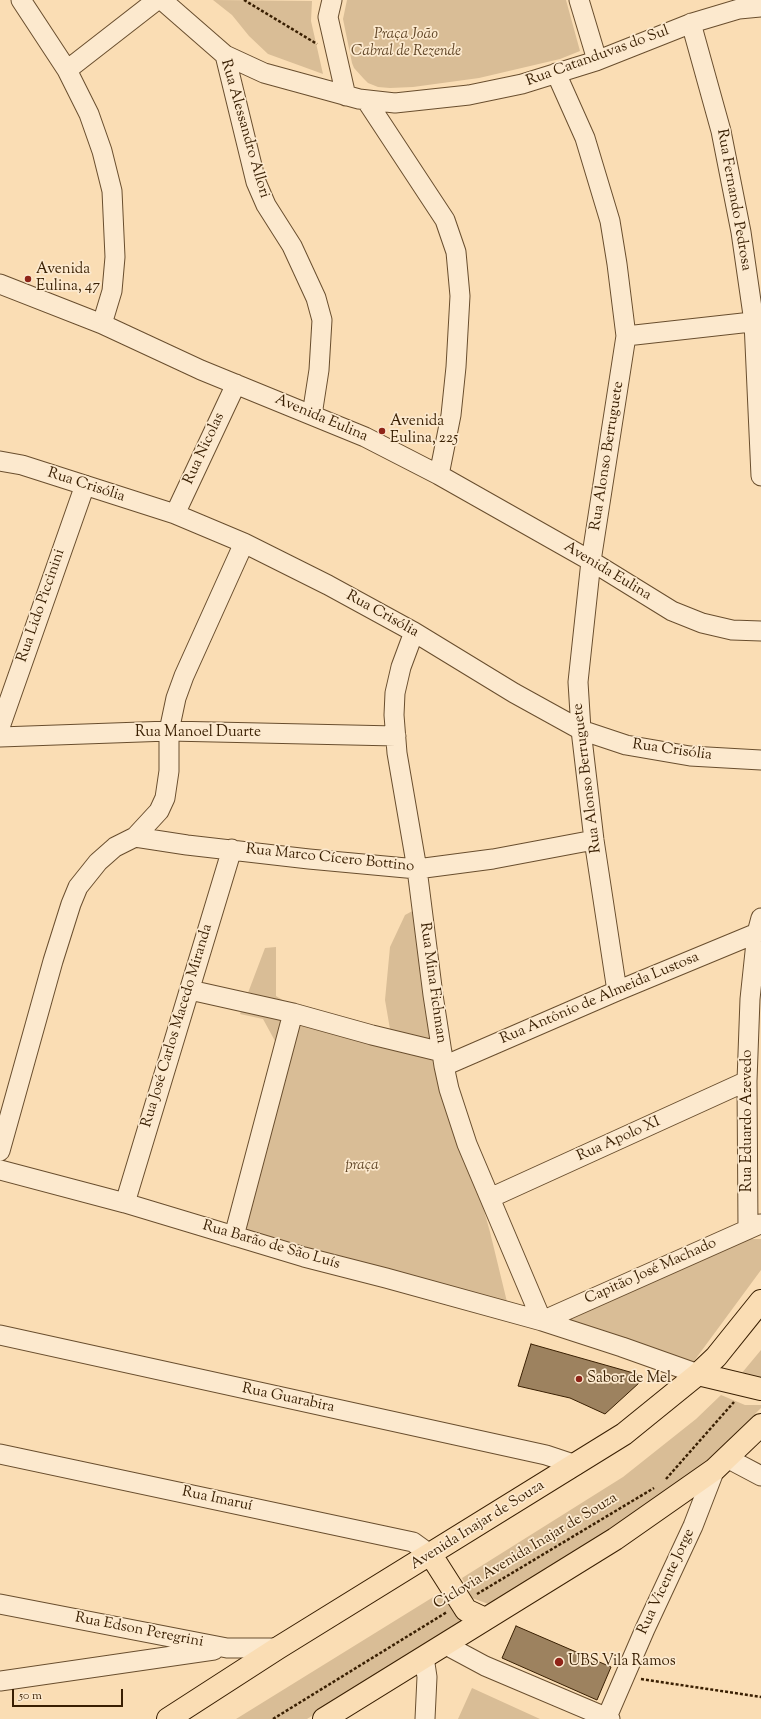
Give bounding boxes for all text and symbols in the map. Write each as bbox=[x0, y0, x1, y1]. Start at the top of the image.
street label: Rua Catanduvas do Sul bbox=[524, 23, 672, 91]
park label: Praça João Cabral de Rezende bbox=[351, 26, 461, 61]
street label: Rua Alessandro Allori bbox=[216, 58, 272, 200]
street label: Rua Fernando Pedrosa bbox=[712, 128, 754, 272]
place label: Avenida Eulina, 47 bbox=[36, 261, 100, 296]
marker: Avenida Eulina, 47 bbox=[23, 274, 33, 284]
street label: Rua Alonso Berruguete bbox=[587, 380, 629, 532]
street label: Avenida Eulina bbox=[272, 391, 370, 447]
street label: Rua Nicolas bbox=[181, 410, 229, 488]
place label: Avenida Eulina, 225 bbox=[390, 413, 458, 448]
marker: Avenida Eulina, 225 bbox=[377, 426, 387, 436]
street label: Rua Crisólia bbox=[45, 465, 127, 507]
street label: Avenida Eulina bbox=[560, 539, 654, 605]
street label: Rua Lido Piccinini bbox=[14, 547, 70, 665]
street label: Rua Crisólia bbox=[343, 588, 421, 642]
street label: Rua Alonso Berruguete bbox=[570, 702, 606, 854]
street label: Rua Manoel Duarte bbox=[135, 724, 261, 742]
street label: Rua Crisólia bbox=[631, 737, 713, 765]
street label: Rua Marco Cícero Bottino bbox=[245, 841, 415, 877]
street label: Rua Mina Fichman bbox=[415, 921, 449, 1045]
street label: Rua José Carlos Macedo Miranda bbox=[138, 922, 218, 1130]
street label: Rua Antônio de Almeida Lustosa bbox=[498, 949, 702, 1049]
street label: Rua Eduardo Azevedo bbox=[739, 1050, 757, 1192]
street label: Rua Apolo XI bbox=[575, 1114, 663, 1166]
park label: praça bbox=[345, 1157, 379, 1175]
street label: Rua Barão de São Luís bbox=[200, 1218, 342, 1274]
street label: Capitão José Machado bbox=[582, 1235, 720, 1309]
place label: Sabor de Mel bbox=[587, 1370, 671, 1388]
marker: Sabor de Mel bbox=[574, 1374, 584, 1384]
street label: Rua Guarabira bbox=[240, 1380, 336, 1418]
street label: Avenida Inajar de Souza bbox=[408, 1477, 548, 1575]
street label: Rua Imaruí bbox=[180, 1484, 254, 1516]
street label: Ciclovia Avenida Inajar de Souza bbox=[431, 1490, 621, 1614]
street label: Rua Vicente Jorge bbox=[635, 1526, 699, 1638]
street label: Rua Edson Peregrini bbox=[73, 1610, 205, 1652]
place label: UBS Vila Ramos bbox=[568, 1653, 676, 1671]
marker: UBS Vila Ramos bbox=[553, 1656, 565, 1668]
scale bar bbox=[14, 1681, 125, 1707]
text: 50 m bbox=[19, 1687, 42, 1705]

